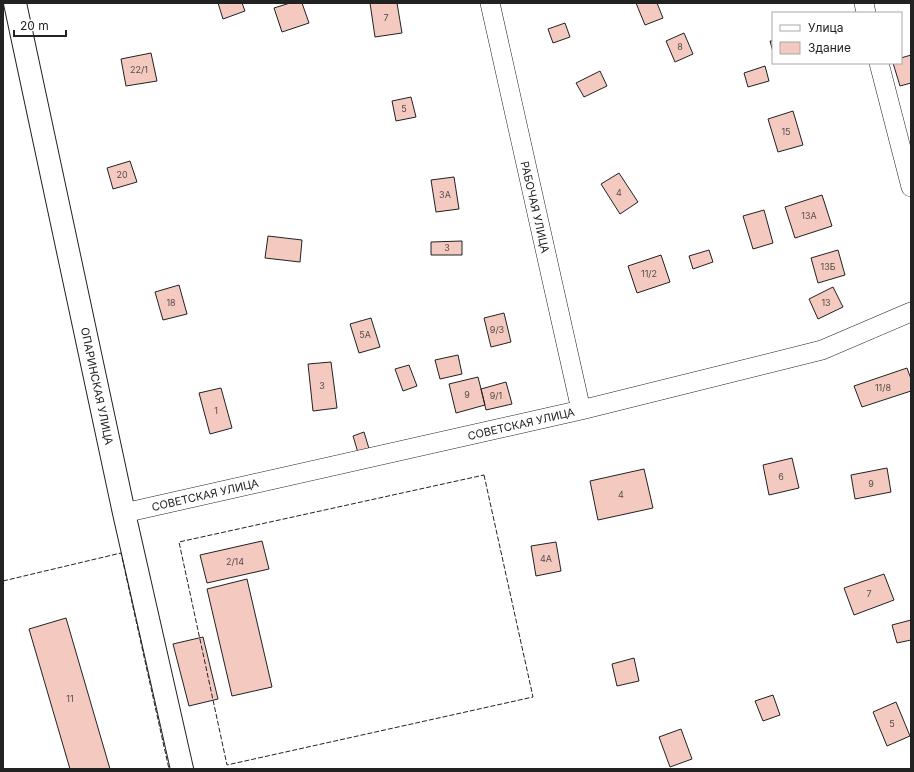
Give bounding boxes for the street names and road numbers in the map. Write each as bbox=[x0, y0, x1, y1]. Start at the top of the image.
street label: РАБОЧАЯ УЛИЦА bbox=[518, 160, 552, 255]
street label: ОПАРИНСКАЯ УЛИЦА bbox=[78, 326, 116, 446]
street label: СОВЕТСКАЯ УЛИЦА bbox=[466, 405, 576, 443]
street label: СОВЕТСКАЯ УЛИЦА bbox=[150, 476, 260, 514]

